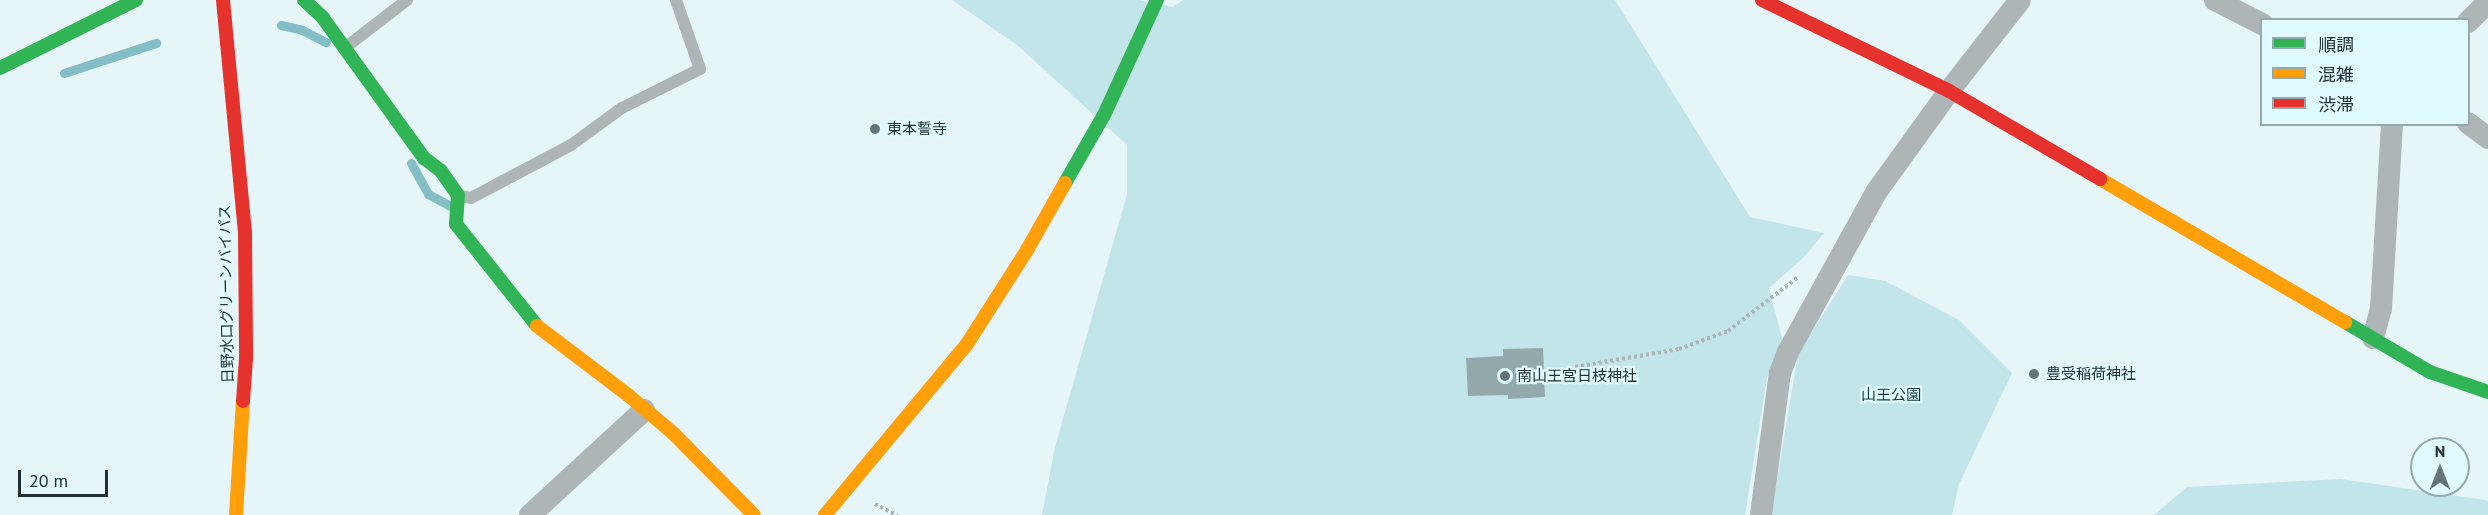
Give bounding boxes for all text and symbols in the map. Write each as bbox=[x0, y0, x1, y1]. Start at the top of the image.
legend bbox=[2260, 18, 2470, 126]
text: 順調 bbox=[2318, 33, 2354, 56]
text: 混雑 bbox=[2318, 63, 2354, 86]
text: 渋滞 bbox=[2318, 93, 2354, 116]
place label: 東本誓寺 bbox=[887, 120, 947, 138]
marker: 東本誓寺 bbox=[868, 122, 882, 136]
street label: 日野水口グリーンバイパス bbox=[215, 204, 237, 384]
place label: 豊受稲荷神社 bbox=[2046, 365, 2136, 383]
place label: 南山王宮日枝神社 bbox=[1517, 367, 1637, 385]
marker: 豊受稲荷神社 bbox=[2027, 367, 2041, 381]
marker: 南山王宮日枝神社 bbox=[1498, 369, 1512, 383]
park label: 山王公園 bbox=[1861, 386, 1921, 404]
north arrow bbox=[2410, 437, 2470, 497]
text: N bbox=[2435, 441, 2445, 461]
scale bar bbox=[21, 458, 111, 496]
text: 20 m bbox=[29, 469, 68, 492]

